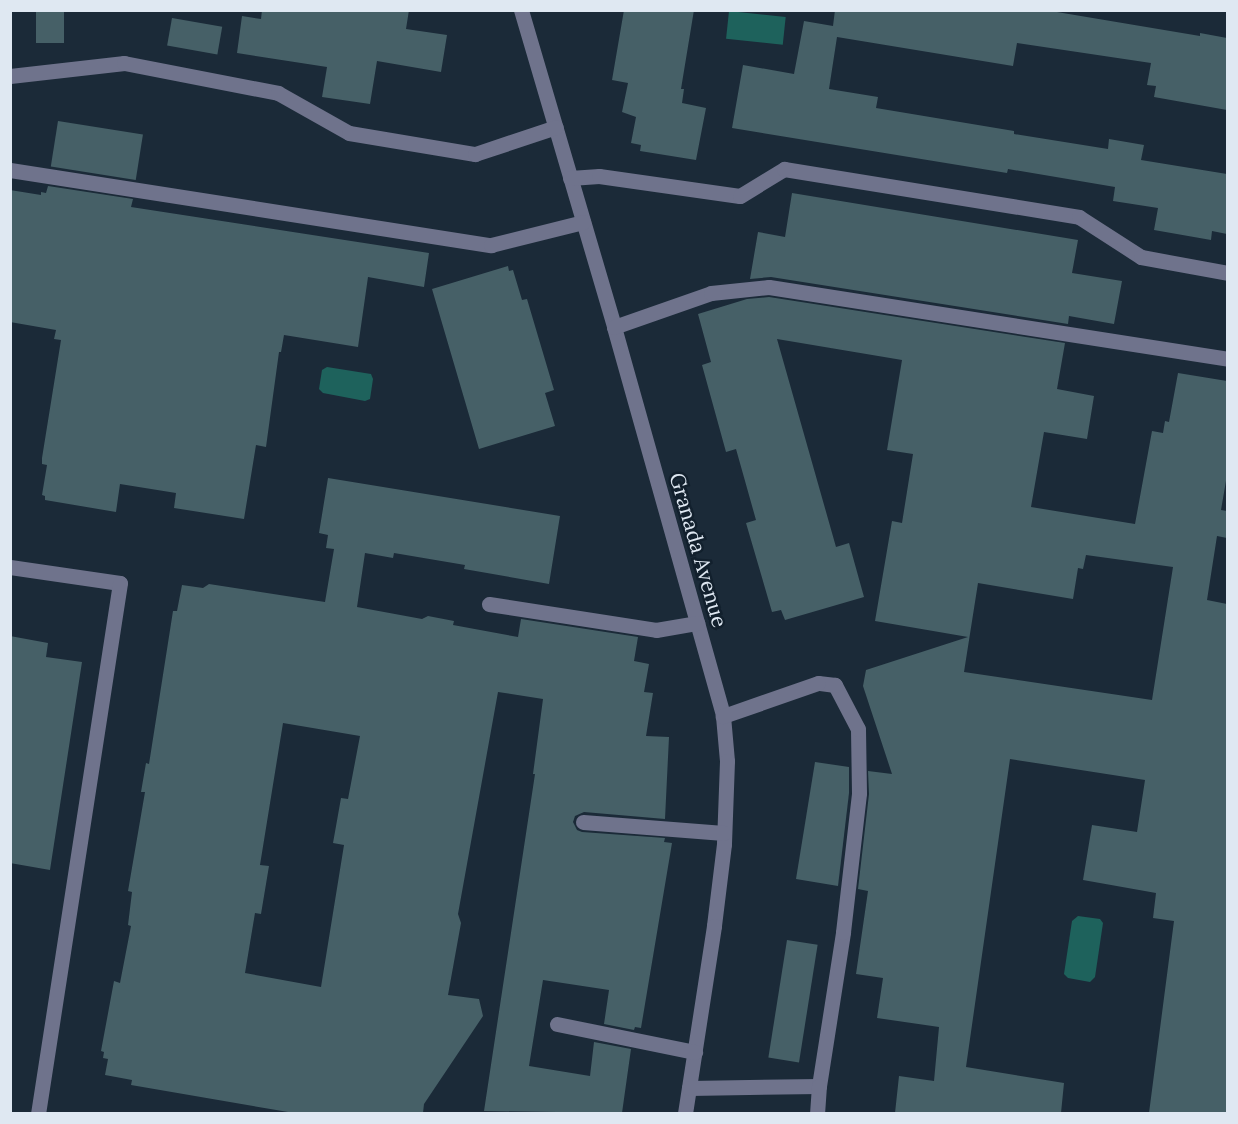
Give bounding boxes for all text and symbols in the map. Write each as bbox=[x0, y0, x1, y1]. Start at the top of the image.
street label: Granada Avenue bbox=[664, 470, 732, 630]

